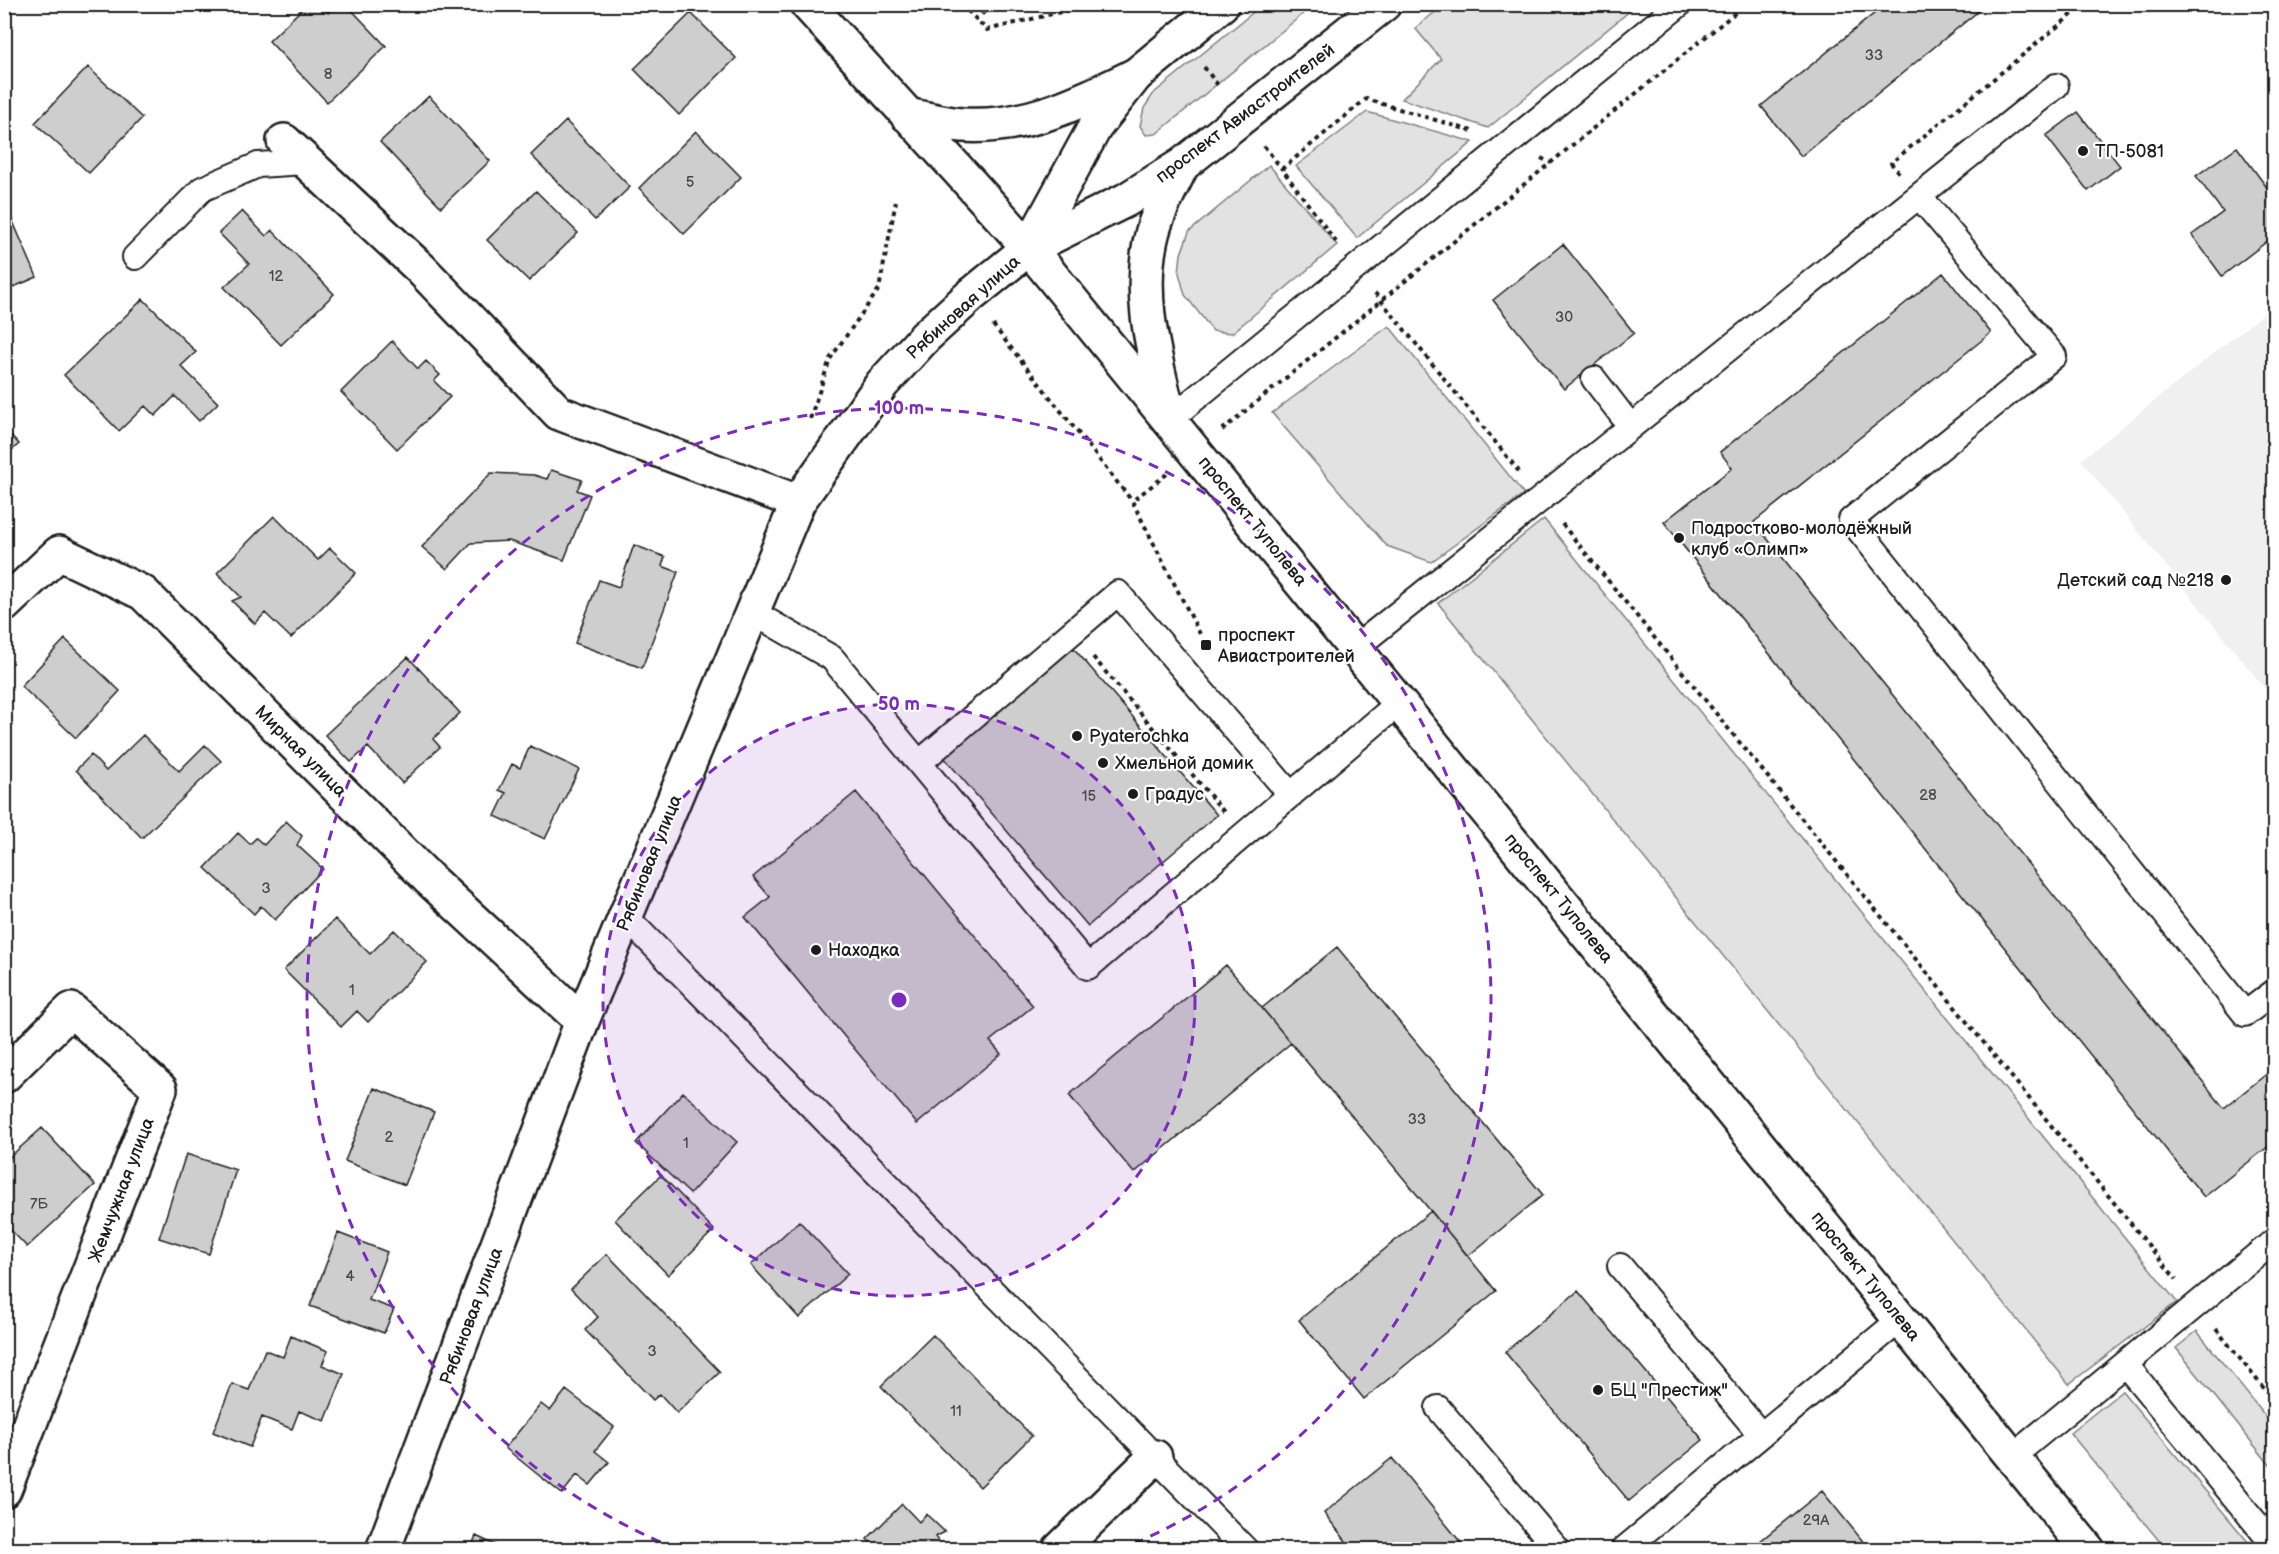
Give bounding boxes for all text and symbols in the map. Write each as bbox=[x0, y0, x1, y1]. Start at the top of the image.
street label: проспект Авиастроителей bbox=[1152, 39, 1339, 188]
house number: 33 bbox=[1865, 46, 1883, 65]
house number: 8 bbox=[324, 65, 333, 84]
place label: ТП-5081 bbox=[2095, 141, 2164, 162]
marker: ТП-5081 bbox=[2076, 144, 2090, 158]
house number: 5 bbox=[686, 173, 694, 192]
street label: Рябиновая улица bbox=[902, 251, 1025, 364]
house number: 12 bbox=[269, 267, 283, 286]
house number: 30 bbox=[1555, 308, 1573, 327]
text: 100 m bbox=[874, 398, 924, 419]
street label: проспект Туполева bbox=[1194, 452, 1312, 591]
place label: Подростково-молодёжный клуб «Олимп» bbox=[1691, 518, 1912, 560]
marker: Подростково-молодёжный клуб «Олимп» bbox=[1672, 531, 1686, 545]
place label: Детский сад №218 bbox=[2057, 570, 2214, 591]
marker: Детский сад №218 bbox=[2219, 573, 2233, 587]
place label: проспект Авиастроителей bbox=[1217, 625, 1355, 667]
marker: проспект Авиастроителей bbox=[1199, 638, 1213, 652]
text: 50 m bbox=[878, 694, 920, 715]
street label: Мирная улица bbox=[251, 701, 351, 802]
place label: Pyaterochka bbox=[1089, 726, 1189, 747]
marker: Pyaterochka bbox=[1070, 729, 1084, 743]
place label: Хмельной домик bbox=[1115, 753, 1254, 774]
marker: Хмельной домик bbox=[1096, 756, 1110, 770]
place label: Градус bbox=[1145, 784, 1204, 805]
house number: 28 bbox=[1919, 786, 1937, 805]
house number: 15 bbox=[1082, 787, 1096, 806]
marker: Градус bbox=[1126, 787, 1140, 801]
street label: Рябиновая улица bbox=[612, 791, 687, 935]
street label: проспект Туполева bbox=[1500, 829, 1618, 968]
house number: 3 bbox=[261, 879, 271, 898]
place label: Находка bbox=[828, 940, 900, 961]
marker: Находка bbox=[809, 943, 823, 957]
house number: 1 bbox=[349, 981, 355, 1000]
centre of rings bbox=[889, 990, 909, 1010]
house number: 33 bbox=[1408, 1110, 1426, 1129]
street label: Жемчужная улица bbox=[84, 1115, 159, 1265]
house number: 2 bbox=[385, 1128, 394, 1147]
house number: 1 bbox=[683, 1134, 689, 1153]
house number: 7Б bbox=[30, 1195, 48, 1214]
street label: проспект Туполева bbox=[1807, 1207, 1925, 1346]
street label: Рябиновая улица bbox=[436, 1244, 507, 1388]
house number: 4 bbox=[345, 1267, 355, 1286]
house number: 3 bbox=[647, 1342, 657, 1361]
place label: БЦ "Престиж" bbox=[1610, 1380, 1728, 1401]
marker: БЦ "Престиж" bbox=[1591, 1383, 1605, 1397]
house number: 11 bbox=[950, 1402, 962, 1421]
house number: 29А bbox=[1803, 1511, 1830, 1530]

